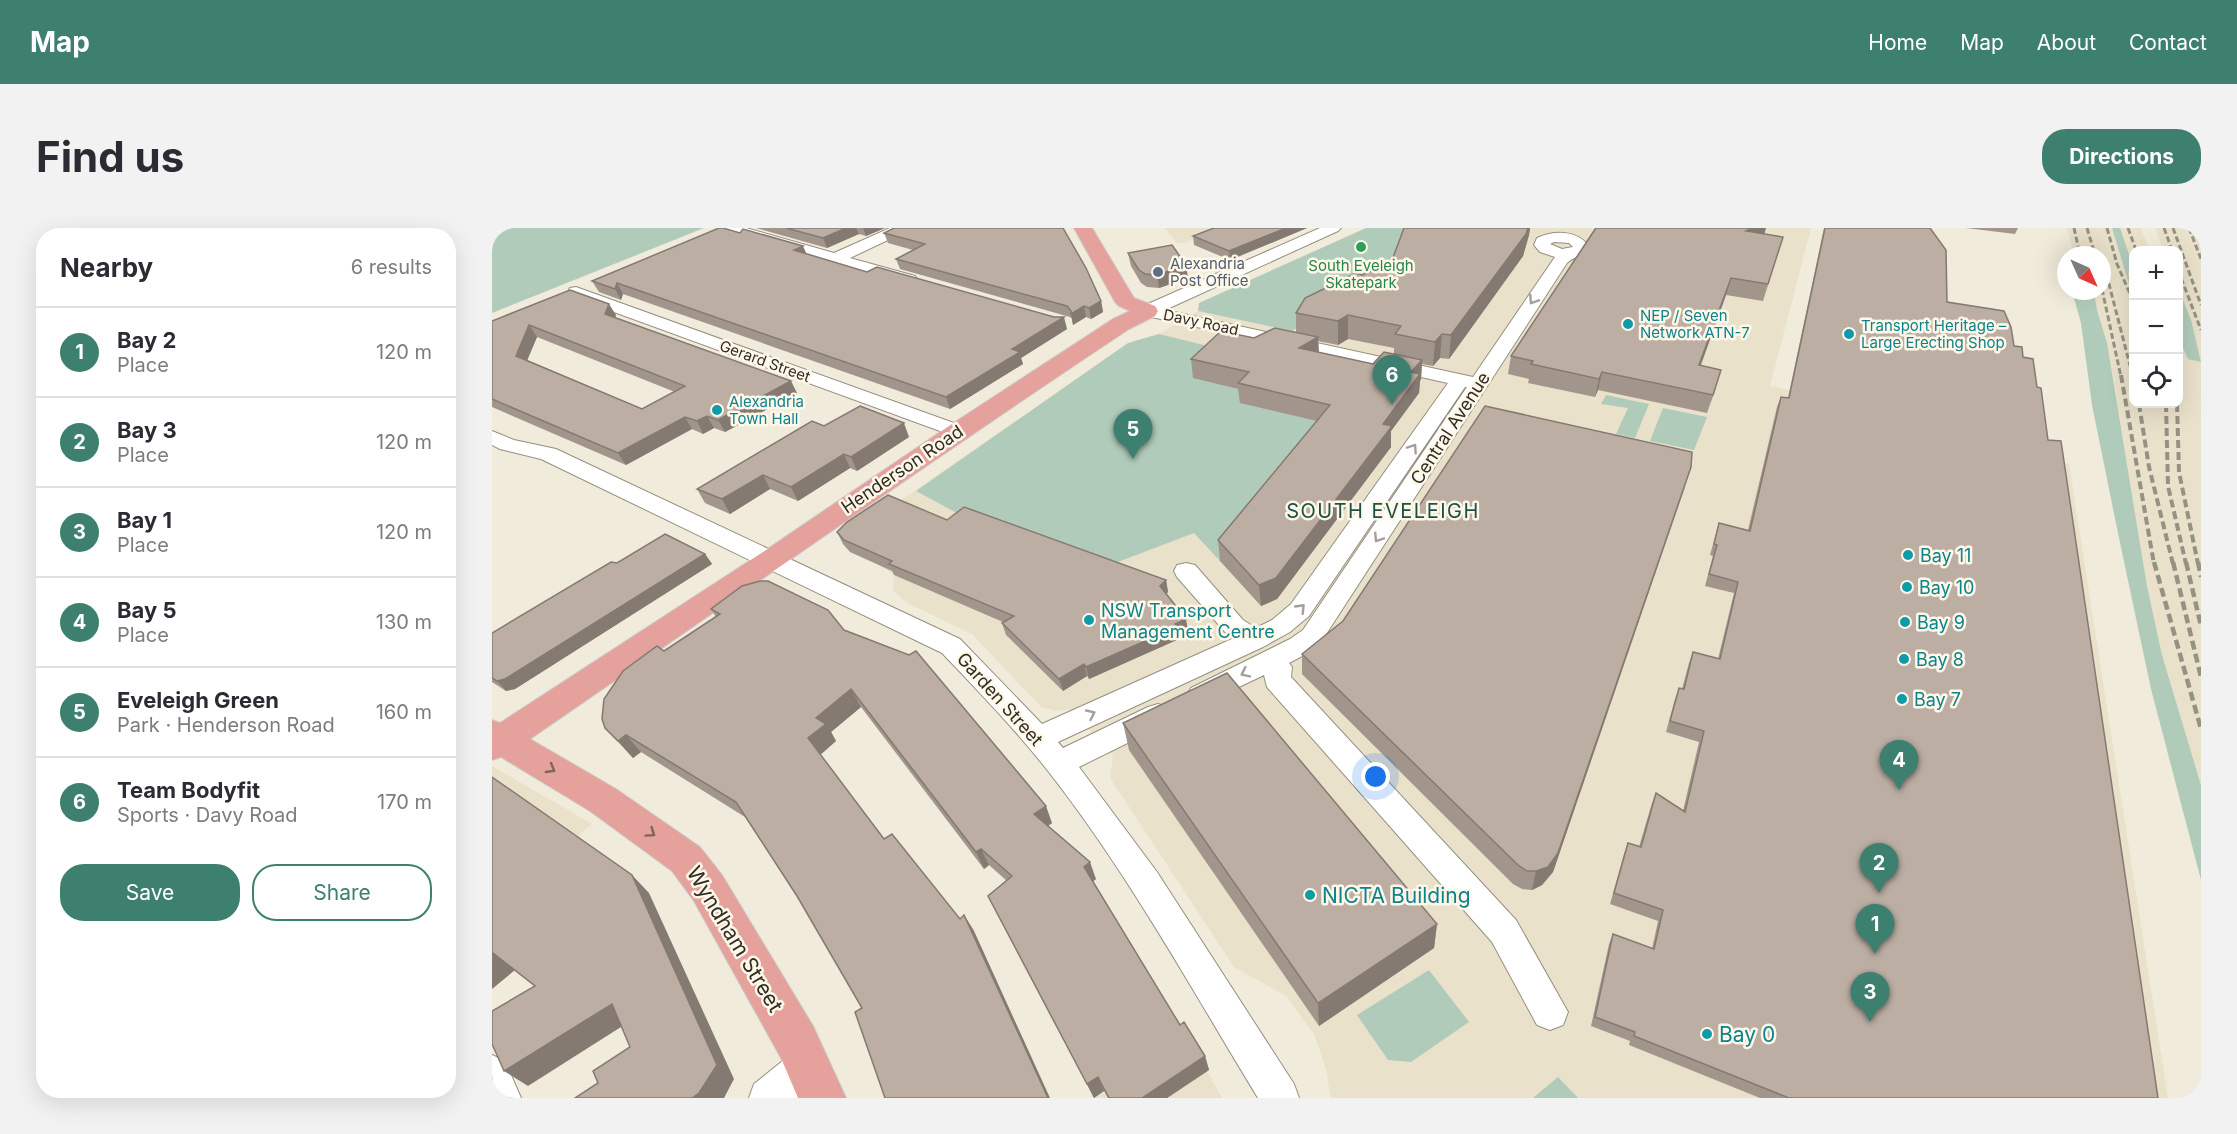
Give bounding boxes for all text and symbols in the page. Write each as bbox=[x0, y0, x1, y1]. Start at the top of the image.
text: Map bbox=[30, 25, 90, 59]
text: Home bbox=[1868, 30, 1927, 55]
text: Map bbox=[1960, 30, 2004, 55]
text: About bbox=[2037, 30, 2096, 55]
text: Contact bbox=[2129, 30, 2207, 55]
button: Directions bbox=[2042, 129, 2201, 184]
text: Find us bbox=[36, 131, 184, 182]
marker: South Eveleigh Skatepark bbox=[1354, 240, 1368, 254]
north arrow bbox=[2057, 246, 2111, 300]
map controls bbox=[2129, 246, 2183, 408]
button: + bbox=[2129, 246, 2183, 300]
text: Nearby bbox=[60, 252, 153, 283]
place label: Alexandria Post Office bbox=[1170, 254, 1248, 290]
text: 6 results bbox=[351, 255, 432, 279]
place label: South Eveleigh Skatepark bbox=[1308, 256, 1414, 292]
marker: Alexandria Post Office bbox=[1151, 265, 1165, 279]
one-way arrow bbox=[1530, 294, 1541, 305]
button: − bbox=[2129, 300, 2183, 354]
street label: Davy Road bbox=[1162, 305, 1240, 339]
place label: NEP / Seven Network ATN-7 bbox=[1640, 306, 1750, 342]
place label: Transport Heritage – Large Erecting Shop bbox=[1861, 316, 2007, 352]
marker: NEP / Seven Network ATN-7 bbox=[1621, 317, 1635, 331]
text: Bay 2 bbox=[117, 327, 176, 353]
marker: Transport Heritage – Large Erecting Shop bbox=[1842, 327, 1856, 341]
street label: Gerard Street bbox=[717, 336, 813, 386]
text: 1 bbox=[75, 340, 84, 364]
text: 120 m bbox=[376, 340, 432, 364]
text: Place bbox=[117, 353, 169, 377]
button: locate bbox=[2129, 354, 2183, 408]
pin: 6 bbox=[1372, 356, 1412, 405]
street label: Central Avenue bbox=[1406, 368, 1494, 488]
place label: Alexandria Town Hall bbox=[729, 392, 804, 428]
marker: Alexandria Town Hall bbox=[710, 403, 724, 417]
pin: 5 bbox=[1114, 410, 1152, 459]
text: Bay 3 bbox=[117, 417, 177, 443]
street label: Henderson Road bbox=[837, 421, 967, 517]
text: 2 bbox=[73, 430, 86, 454]
text: 120 m bbox=[376, 430, 432, 454]
text: Place bbox=[117, 443, 169, 467]
one-way arrow bbox=[1406, 444, 1417, 455]
district label: SOUTH EVELEIGH bbox=[1286, 499, 1480, 523]
text: Bay 1 bbox=[117, 507, 172, 533]
text: 3 bbox=[73, 520, 86, 544]
text: 120 m bbox=[376, 520, 432, 544]
one-way arrow bbox=[1374, 531, 1385, 542]
text: Place bbox=[117, 533, 169, 557]
place label: Bay 11 bbox=[1920, 545, 1971, 566]
marker: Bay 11 bbox=[1901, 548, 1915, 562]
place label: Bay 10 bbox=[1919, 577, 1974, 598]
marker: Bay 10 bbox=[1900, 580, 1914, 594]
text: Bay 5 bbox=[117, 597, 176, 623]
place label: NSW Transport Management Centre bbox=[1101, 600, 1275, 642]
one-way arrow bbox=[1294, 604, 1305, 614]
text: 4 bbox=[73, 610, 86, 634]
text: 130 m bbox=[376, 610, 432, 634]
place label: Bay 9 bbox=[1917, 612, 1965, 633]
marker: NSW Transport Management Centre bbox=[1082, 613, 1096, 627]
marker: Bay 9 bbox=[1898, 615, 1912, 629]
text: Place bbox=[117, 623, 169, 647]
street label: Garden Street bbox=[953, 648, 1047, 750]
place label: Bay 8 bbox=[1916, 649, 1964, 670]
marker: Bay 8 bbox=[1897, 652, 1911, 666]
one-way arrow bbox=[1241, 666, 1252, 677]
text: Eveleigh Green bbox=[117, 687, 279, 713]
place label: Bay 7 bbox=[1914, 689, 1961, 710]
marker: Bay 7 bbox=[1895, 692, 1909, 706]
text: 5 bbox=[73, 700, 86, 724]
text: 160 m bbox=[376, 700, 432, 724]
one-way arrow bbox=[1084, 710, 1095, 722]
text: Park · Henderson Road bbox=[117, 713, 335, 737]
pin: 4 bbox=[1880, 740, 1918, 790]
one-way arrow bbox=[545, 762, 555, 774]
your location bbox=[1361, 762, 1390, 791]
text: Team Bodyfit bbox=[117, 777, 260, 803]
text: 6 bbox=[73, 790, 86, 814]
text: 170 m bbox=[377, 790, 432, 814]
text: Sports · Davy Road bbox=[117, 803, 298, 827]
one-way arrow bbox=[644, 826, 655, 837]
pin: 2 bbox=[1860, 844, 1898, 893]
street label: Wyndham Street bbox=[682, 862, 788, 1016]
button: Save bbox=[60, 864, 240, 921]
button: Share bbox=[252, 864, 432, 921]
place label: NICTA Building bbox=[1322, 883, 1471, 908]
marker: NICTA Building bbox=[1303, 888, 1317, 902]
pin: 1 bbox=[1856, 904, 1894, 954]
pin: 3 bbox=[1850, 972, 1890, 1022]
place label: Bay 0 bbox=[1719, 1022, 1775, 1047]
marker: Bay 0 bbox=[1700, 1027, 1714, 1041]

